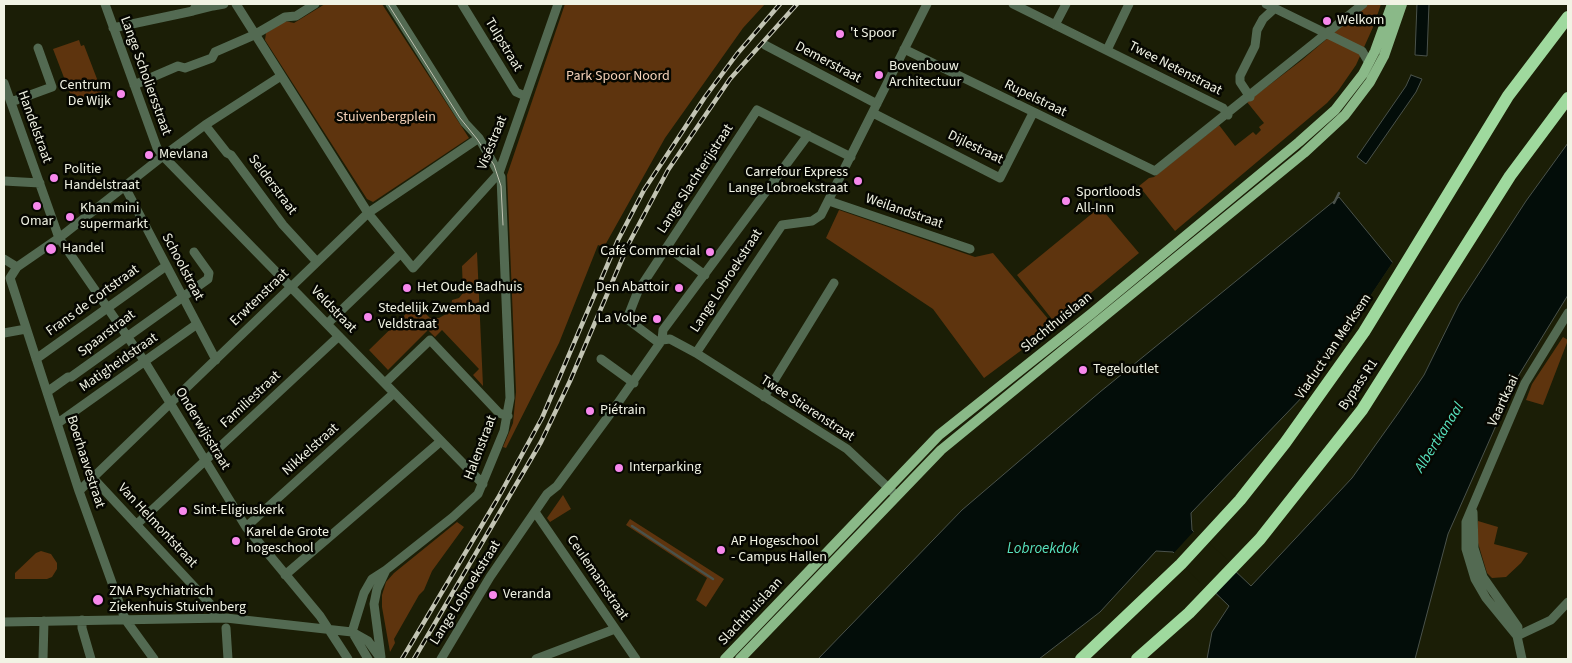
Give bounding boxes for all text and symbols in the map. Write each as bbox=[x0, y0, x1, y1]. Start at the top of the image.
place label: Welkom bbox=[1337, 13, 1384, 29]
street label: Lange Scholiersstraat bbox=[116, 14, 174, 138]
street label: Tulpstraat bbox=[481, 15, 525, 75]
marker: Welkom bbox=[1321, 15, 1333, 27]
place label: 't Spoor bbox=[850, 26, 896, 42]
marker: 't Spoor bbox=[834, 28, 846, 40]
street label: Twee Netenstraat bbox=[1126, 38, 1224, 100]
street label: Demerstraat bbox=[792, 39, 864, 87]
place label: Bovenbouw Architectuur bbox=[889, 59, 961, 92]
park label: Park Spoor Noord bbox=[566, 69, 670, 85]
marker: Bovenbouw Architectuur bbox=[873, 69, 885, 81]
street label: Rupelstraat bbox=[1001, 77, 1069, 121]
place label: Centrum De Wijk bbox=[60, 78, 111, 110]
marker: Centrum De Wijk bbox=[115, 88, 127, 100]
street label: Handelstraat bbox=[13, 89, 55, 165]
park label: Stuivenbergplein bbox=[336, 110, 436, 126]
street label: Viséstraat bbox=[475, 113, 511, 173]
street label: Lange Slachterijstraat bbox=[654, 121, 738, 237]
street label: Dijlestraat bbox=[945, 127, 1005, 169]
place label: Mevlana bbox=[159, 147, 208, 163]
marker: Mevlana bbox=[143, 149, 155, 161]
street label: Selderstraat bbox=[244, 152, 300, 218]
place label: Politie Handelstraat bbox=[64, 162, 140, 194]
place label: Carrefour Express Lange Lobroekstraat bbox=[728, 165, 848, 198]
marker: Politie Handelstraat bbox=[48, 172, 60, 184]
marker: Carrefour Express Lange Lobroekstraat bbox=[852, 175, 864, 187]
place label: Sportloods All-Inn bbox=[1076, 185, 1141, 218]
street label: Weilandstraat bbox=[863, 191, 945, 233]
marker: Sportloods All-Inn bbox=[1060, 195, 1072, 207]
marker: Omar bbox=[31, 200, 43, 212]
place label: Khan mini supermarkt bbox=[80, 201, 148, 233]
marker: Khan mini supermarkt bbox=[64, 211, 76, 223]
place label: Omar bbox=[21, 214, 53, 230]
street label: Lange Lobroekstraat bbox=[687, 226, 767, 336]
street label: Schoolstraat bbox=[157, 231, 207, 303]
place label: Handel bbox=[62, 241, 104, 257]
marker: Handel bbox=[44, 242, 58, 256]
place label: Café Commercial bbox=[600, 244, 700, 260]
marker: Café Commercial bbox=[704, 246, 716, 258]
street label: Frans de Cortstraat bbox=[43, 262, 143, 340]
street label: Erwtenstraat bbox=[227, 266, 293, 330]
place label: Het Oude Badhuis bbox=[417, 280, 522, 296]
place label: Den Abattoir bbox=[596, 280, 669, 296]
marker: Het Oude Badhuis bbox=[401, 282, 413, 294]
marker: Den Abattoir bbox=[673, 282, 685, 294]
street label: Veldstraat bbox=[307, 283, 359, 337]
street label: Slachthuislaan bbox=[1018, 289, 1096, 357]
street label: Viaduct van Merksem bbox=[1292, 291, 1376, 403]
place label: Stedelijk Zwembad Veldstraat bbox=[378, 301, 490, 334]
street label: Spaarstraat bbox=[75, 307, 139, 361]
marker: Stedelijk Zwembad Veldstraat bbox=[362, 311, 374, 323]
place label: La Volpe bbox=[597, 311, 647, 327]
marker: La Volpe bbox=[651, 313, 663, 325]
street label: Matigheidstraat bbox=[77, 330, 161, 396]
street label: Bypass R1 bbox=[1336, 356, 1382, 414]
place label: Tegeloutlet bbox=[1093, 362, 1159, 378]
marker: Tegeloutlet bbox=[1077, 364, 1089, 376]
street label: Familiestraat bbox=[217, 368, 285, 432]
street label: Twee Stierenstraat bbox=[757, 372, 857, 446]
street label: Vaartkaai bbox=[1485, 373, 1523, 429]
street label: Onderwijsstraat bbox=[171, 385, 233, 473]
water label: Albertkanaal bbox=[1411, 400, 1469, 476]
place label: Piétrain bbox=[600, 403, 646, 419]
marker: Piétrain bbox=[584, 405, 596, 417]
street label: Halenstraat bbox=[461, 413, 501, 483]
street label: Boerhaavestraat bbox=[62, 414, 108, 510]
street label: Nikkelstraat bbox=[279, 420, 343, 480]
place label: Interparking bbox=[629, 460, 701, 476]
marker: Interparking bbox=[613, 462, 625, 474]
street label: Van Helmontstraat bbox=[114, 480, 200, 572]
place label: Sint-Eligiuskerk bbox=[193, 503, 284, 519]
marker: Sint-Eligiuskerk bbox=[177, 505, 189, 517]
place label: Karel de Grote hogeschool bbox=[246, 525, 329, 558]
street label: Ceulemansstraat bbox=[562, 532, 632, 624]
place label: AP Hogeschool - Campus Hallen bbox=[731, 534, 827, 566]
marker: Karel de Grote hogeschool bbox=[230, 535, 242, 547]
street label: Lange Lobroekstraat bbox=[427, 538, 505, 648]
water label: Lobroekdok bbox=[1007, 541, 1079, 559]
marker: AP Hogeschool - Campus Hallen bbox=[715, 544, 727, 556]
street label: Slachthuislaan bbox=[715, 575, 787, 649]
place label: ZNA Psychiatrisch Ziekenhuis Stuivenberg bbox=[109, 584, 246, 616]
place label: Veranda bbox=[503, 587, 551, 603]
marker: Veranda bbox=[487, 589, 499, 601]
marker: ZNA Psychiatrisch Ziekenhuis Stuivenberg bbox=[91, 593, 105, 607]

